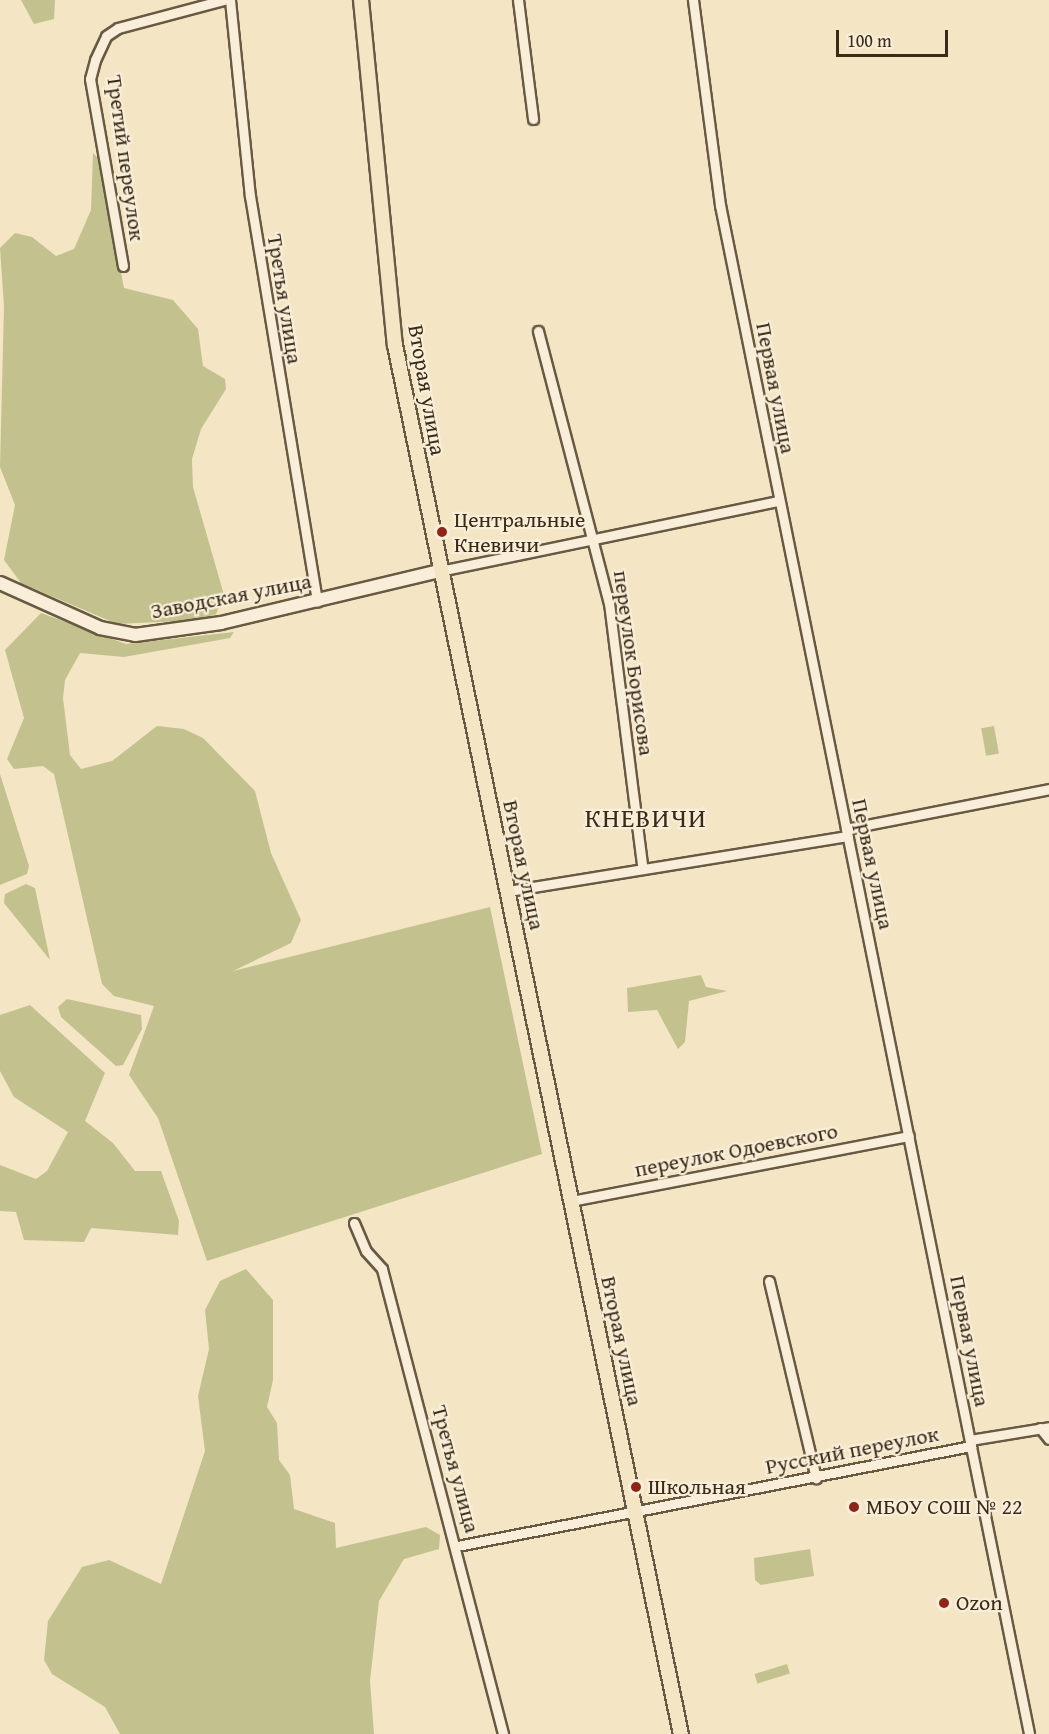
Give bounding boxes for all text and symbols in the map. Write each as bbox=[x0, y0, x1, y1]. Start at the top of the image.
scale bar bbox=[839, 18, 952, 56]
text: 100 m bbox=[847, 27, 892, 54]
street label: Третий переулок bbox=[101, 73, 151, 243]
street label: Третья улица bbox=[262, 232, 308, 366]
street label: Первая улица bbox=[750, 320, 802, 456]
street label: Вторая улица bbox=[403, 323, 451, 457]
place label: Центральные Кневичи bbox=[454, 506, 585, 558]
marker: Центральные Кневичи bbox=[435, 525, 449, 539]
street label: Заводская улица bbox=[149, 568, 313, 624]
street label: переулок Борисова bbox=[608, 569, 660, 757]
street label: Первая улица bbox=[846, 796, 900, 932]
street label: Вторая улица bbox=[497, 798, 551, 932]
district label: КНЕВИЧИ bbox=[585, 802, 707, 834]
street label: переулок Одоевского bbox=[632, 1117, 840, 1183]
street label: Первая улица bbox=[944, 1273, 996, 1409]
street label: Вторая улица bbox=[595, 1274, 649, 1408]
street label: Третья улица bbox=[426, 1402, 486, 1536]
street label: Русский переулок bbox=[763, 1420, 941, 1480]
place label: Школьная bbox=[648, 1474, 746, 1500]
marker: Школьная bbox=[629, 1480, 643, 1494]
place label: МБОУ СОШ № 22 bbox=[866, 1494, 1023, 1520]
marker: МБОУ СОШ № 22 bbox=[847, 1500, 861, 1514]
place label: Ozon bbox=[956, 1590, 1003, 1616]
marker: Ozon bbox=[937, 1596, 951, 1610]

